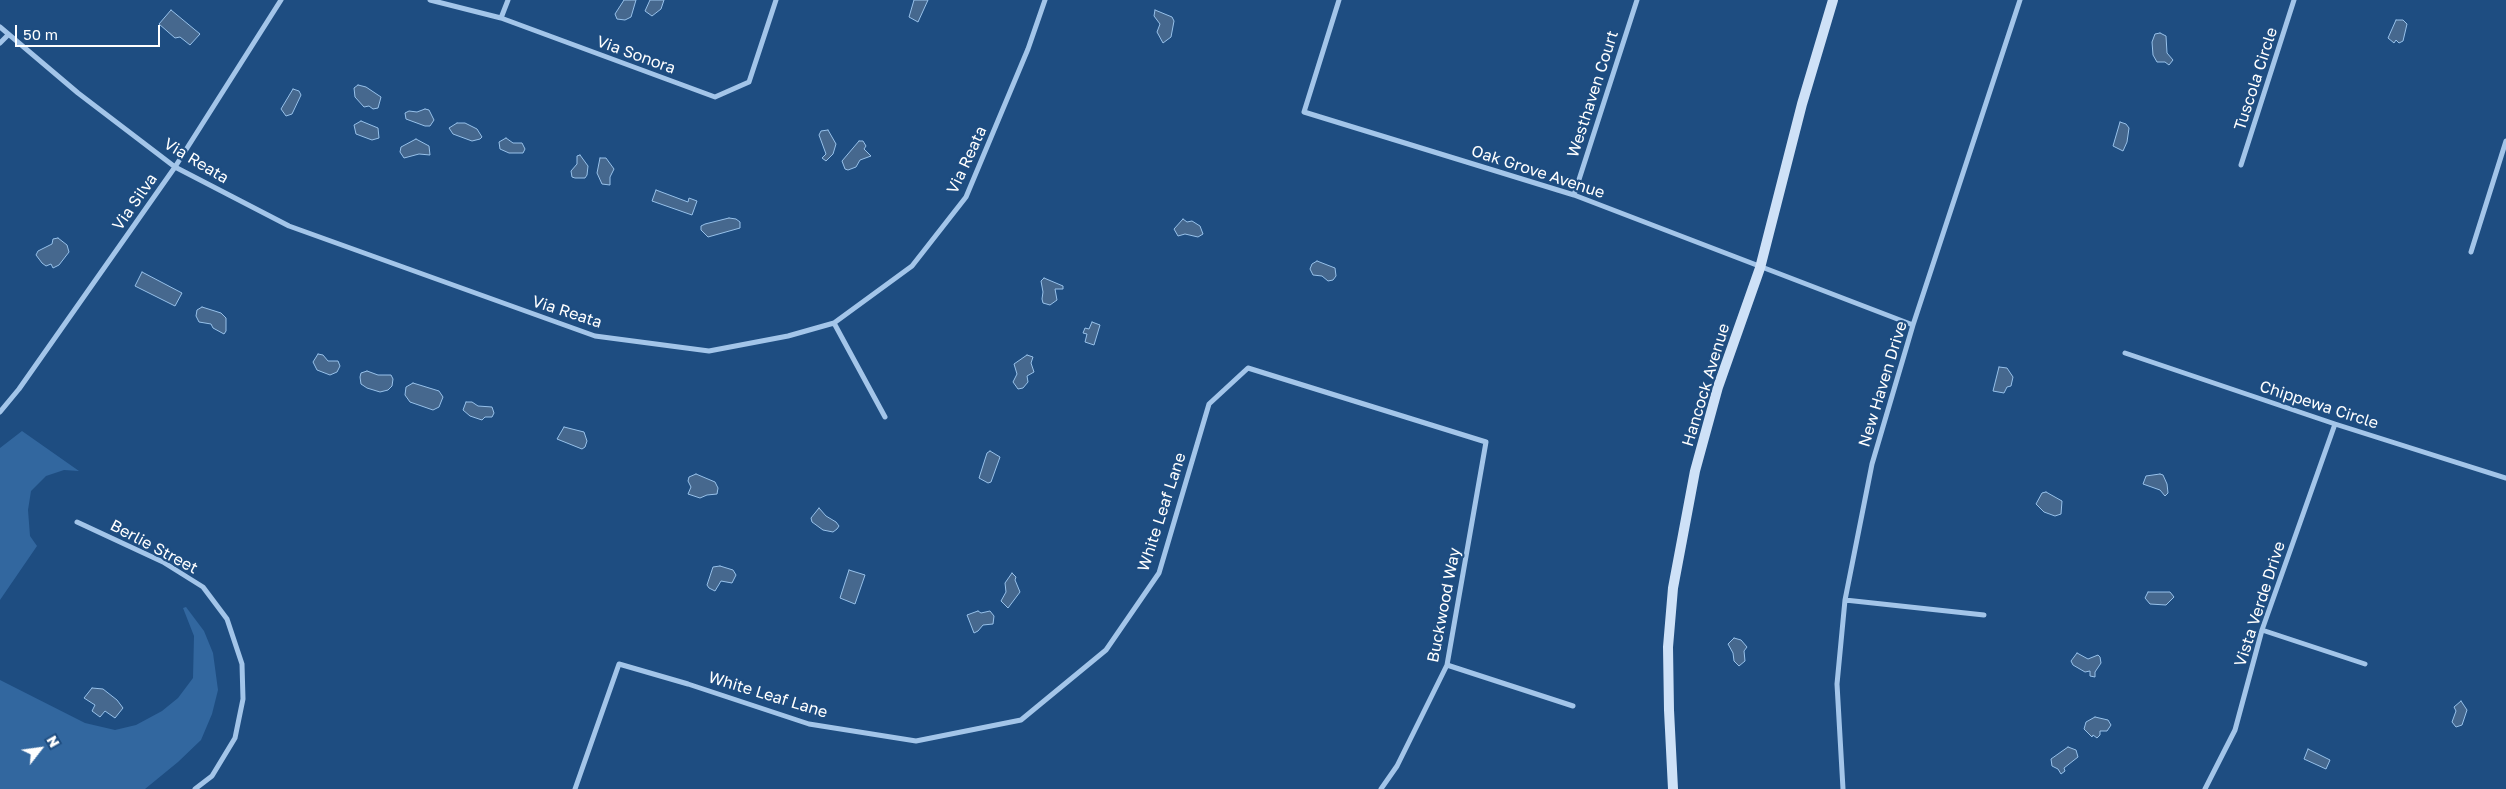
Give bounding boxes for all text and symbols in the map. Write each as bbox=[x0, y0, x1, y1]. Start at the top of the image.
scale bar bbox=[18, 15, 162, 47]
text: 50 m bbox=[23, 25, 58, 43]
street label: Tuscola Circle bbox=[2230, 25, 2282, 133]
street label: Westhaven Court bbox=[1563, 28, 1623, 160]
street label: Via Sonora bbox=[594, 32, 678, 78]
street label: Via Reata bbox=[943, 123, 991, 197]
street label: Via Reata bbox=[160, 134, 232, 188]
street label: Oak Grove Avenue bbox=[1469, 141, 1607, 203]
street label: Via Silva bbox=[109, 170, 161, 234]
street label: Via Reata bbox=[530, 292, 604, 332]
street label: New Haven Drive bbox=[1855, 319, 1911, 449]
street label: Hancock Avenue bbox=[1678, 321, 1734, 449]
street label: Chippewa Circle bbox=[2257, 377, 2381, 433]
street label: White Leaf Lane bbox=[1134, 450, 1190, 574]
street label: Berlie Street bbox=[107, 516, 201, 578]
street label: Vista Verde Drive bbox=[2231, 539, 2289, 669]
street label: Buckwood Way bbox=[1423, 546, 1465, 664]
street label: White Leaf Lane bbox=[706, 668, 830, 722]
north arrow bbox=[15, 724, 65, 774]
text: N bbox=[43, 732, 63, 750]

